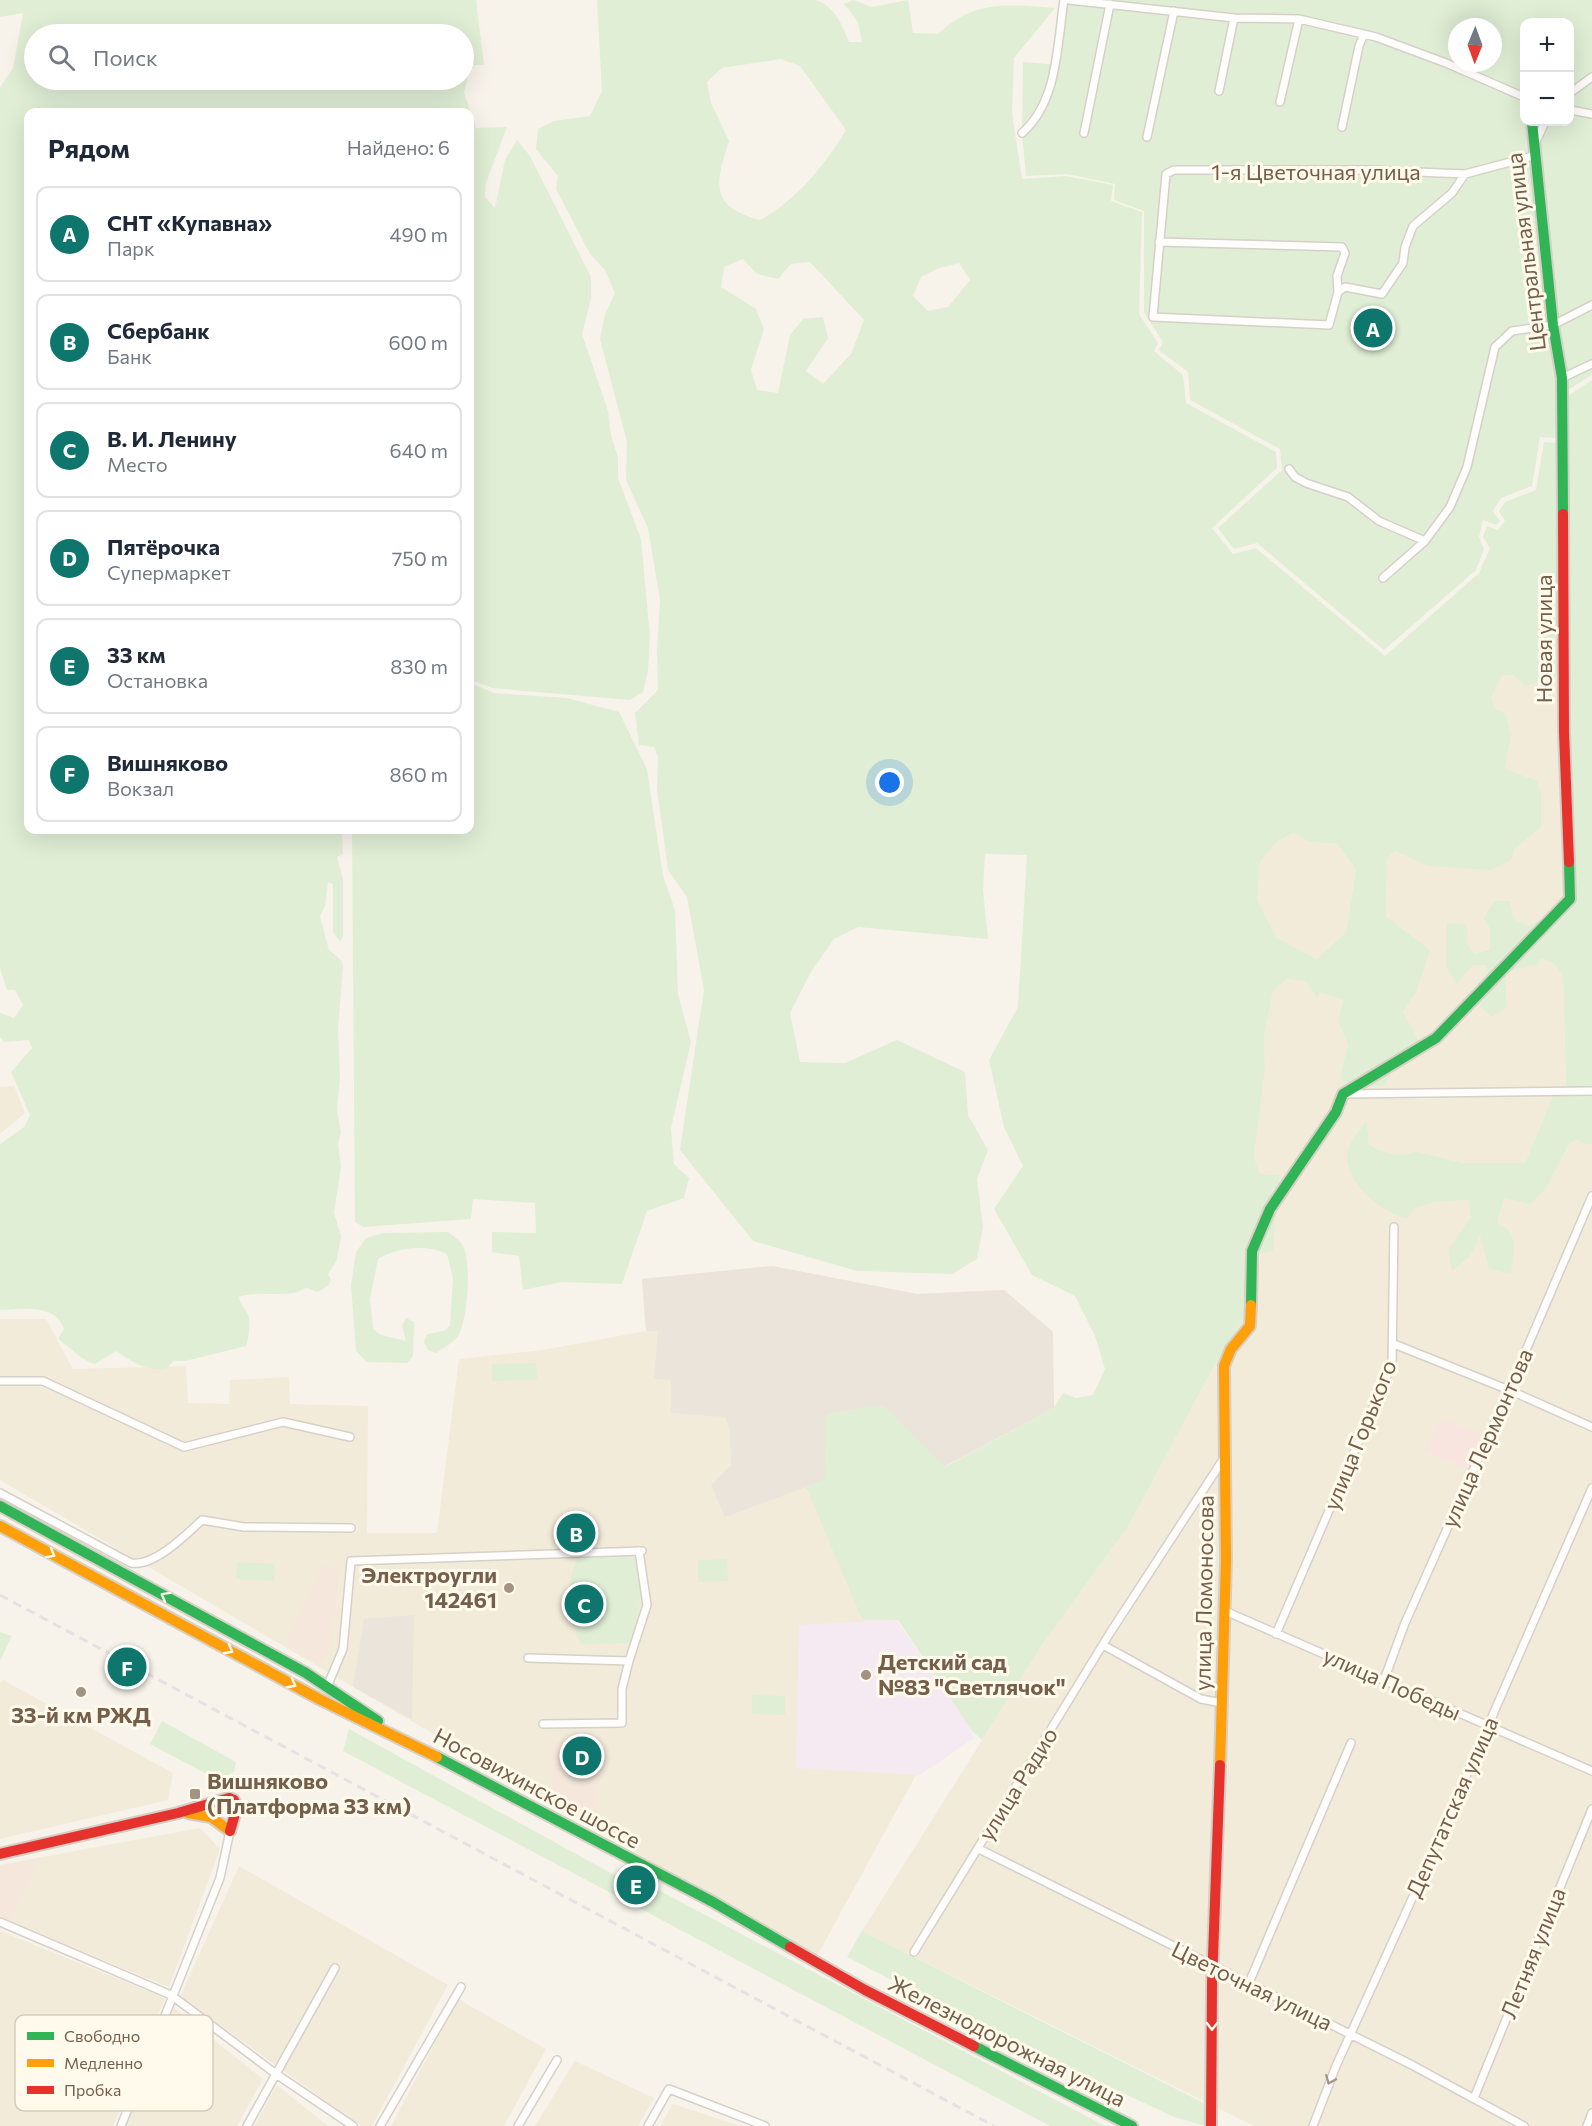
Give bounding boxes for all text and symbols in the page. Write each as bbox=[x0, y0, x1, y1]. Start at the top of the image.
north arrow bbox=[1448, 18, 1502, 72]
map controls bbox=[1520, 18, 1574, 126]
button: + bbox=[1520, 18, 1574, 72]
search box bbox=[24, 24, 474, 90]
icon: search bbox=[45, 41, 78, 74]
text: Поиск bbox=[93, 44, 158, 71]
button: − bbox=[1520, 72, 1574, 126]
text: Рядом bbox=[48, 132, 130, 163]
text: Найдено: 6 bbox=[347, 135, 450, 159]
street label: Центральная улица bbox=[1500, 151, 1551, 353]
street label: 1-я Цветочная улица bbox=[1211, 158, 1421, 185]
text: СНТ «Купавна» bbox=[107, 209, 272, 236]
text: A bbox=[62, 222, 77, 246]
text: 490 m bbox=[390, 222, 448, 246]
text: Парк bbox=[107, 236, 155, 260]
pin: A bbox=[1354, 306, 1392, 350]
text: Сбербанк bbox=[107, 317, 210, 344]
text: B bbox=[63, 330, 76, 354]
text: 600 m bbox=[388, 330, 448, 354]
text: Банк bbox=[107, 344, 152, 368]
text: В. И. Ленину bbox=[107, 425, 237, 452]
text: C bbox=[63, 438, 76, 462]
text: 640 m bbox=[390, 438, 448, 462]
text: Место bbox=[107, 452, 168, 476]
text: Пятёрочка bbox=[107, 533, 220, 560]
text: D bbox=[62, 546, 77, 570]
text: 750 m bbox=[392, 546, 448, 570]
text: Супермаркет bbox=[107, 560, 231, 584]
street label: Новая улица bbox=[1530, 575, 1557, 703]
text: 33 км bbox=[107, 641, 166, 668]
text: E bbox=[64, 654, 75, 678]
text: 830 m bbox=[390, 654, 448, 678]
text: Остановка bbox=[107, 668, 208, 692]
text: Вишняково bbox=[107, 749, 228, 776]
text: F bbox=[64, 762, 75, 786]
text: 860 m bbox=[389, 762, 448, 786]
your location bbox=[875, 768, 904, 797]
text: Вокзал bbox=[107, 776, 174, 800]
street label: улица Лермонтова bbox=[1435, 1344, 1538, 1531]
street label: улица Горького bbox=[1317, 1356, 1402, 1514]
street label: улица Ломоносова bbox=[1188, 1495, 1219, 1691]
pin: B bbox=[556, 1510, 596, 1556]
one-way arrow bbox=[45, 1547, 56, 1558]
place label: Электроугли 142461 bbox=[361, 1561, 497, 1613]
marker: Электроугли 142461 bbox=[502, 1581, 516, 1595]
pin: C bbox=[564, 1582, 604, 1626]
one-way arrow bbox=[160, 1592, 171, 1603]
street label: улица Победы bbox=[1319, 1641, 1465, 1726]
one-way arrow bbox=[223, 1643, 233, 1654]
pin: F bbox=[108, 1644, 146, 1690]
place label: Детский сад №83 "Светлячок" bbox=[878, 1648, 1066, 1700]
marker: Детский сад №83 "Светлячок" bbox=[859, 1668, 873, 1682]
one-way arrow bbox=[286, 1677, 296, 1688]
marker: 33-й км РЖД bbox=[74, 1685, 88, 1699]
place label: 33-й км РЖД bbox=[11, 1701, 151, 1728]
street label: Депутатская улица bbox=[1400, 1712, 1503, 1901]
street label: Носовихинское шоссе bbox=[429, 1721, 645, 1854]
street label: улица Радио bbox=[972, 1722, 1063, 1845]
pin: D bbox=[562, 1734, 602, 1778]
place label: Вишняково (Платформа 33 км) bbox=[207, 1767, 411, 1819]
marker: Вишняково (Платформа 33 км) bbox=[188, 1787, 202, 1801]
pin: E bbox=[616, 1862, 656, 1908]
street label: Летняя улица bbox=[1494, 1884, 1571, 2022]
street label: Цветочная улица bbox=[1168, 1935, 1337, 2036]
street label: Железнодорожная улица bbox=[884, 1969, 1130, 2112]
legend bbox=[15, 2015, 213, 2111]
one-way arrow bbox=[1206, 2022, 1218, 2031]
text: Свободно bbox=[64, 2026, 140, 2045]
text: Медленно bbox=[64, 2053, 143, 2072]
one-way arrow bbox=[1325, 2074, 1338, 2084]
text: Пробка bbox=[64, 2080, 121, 2099]

